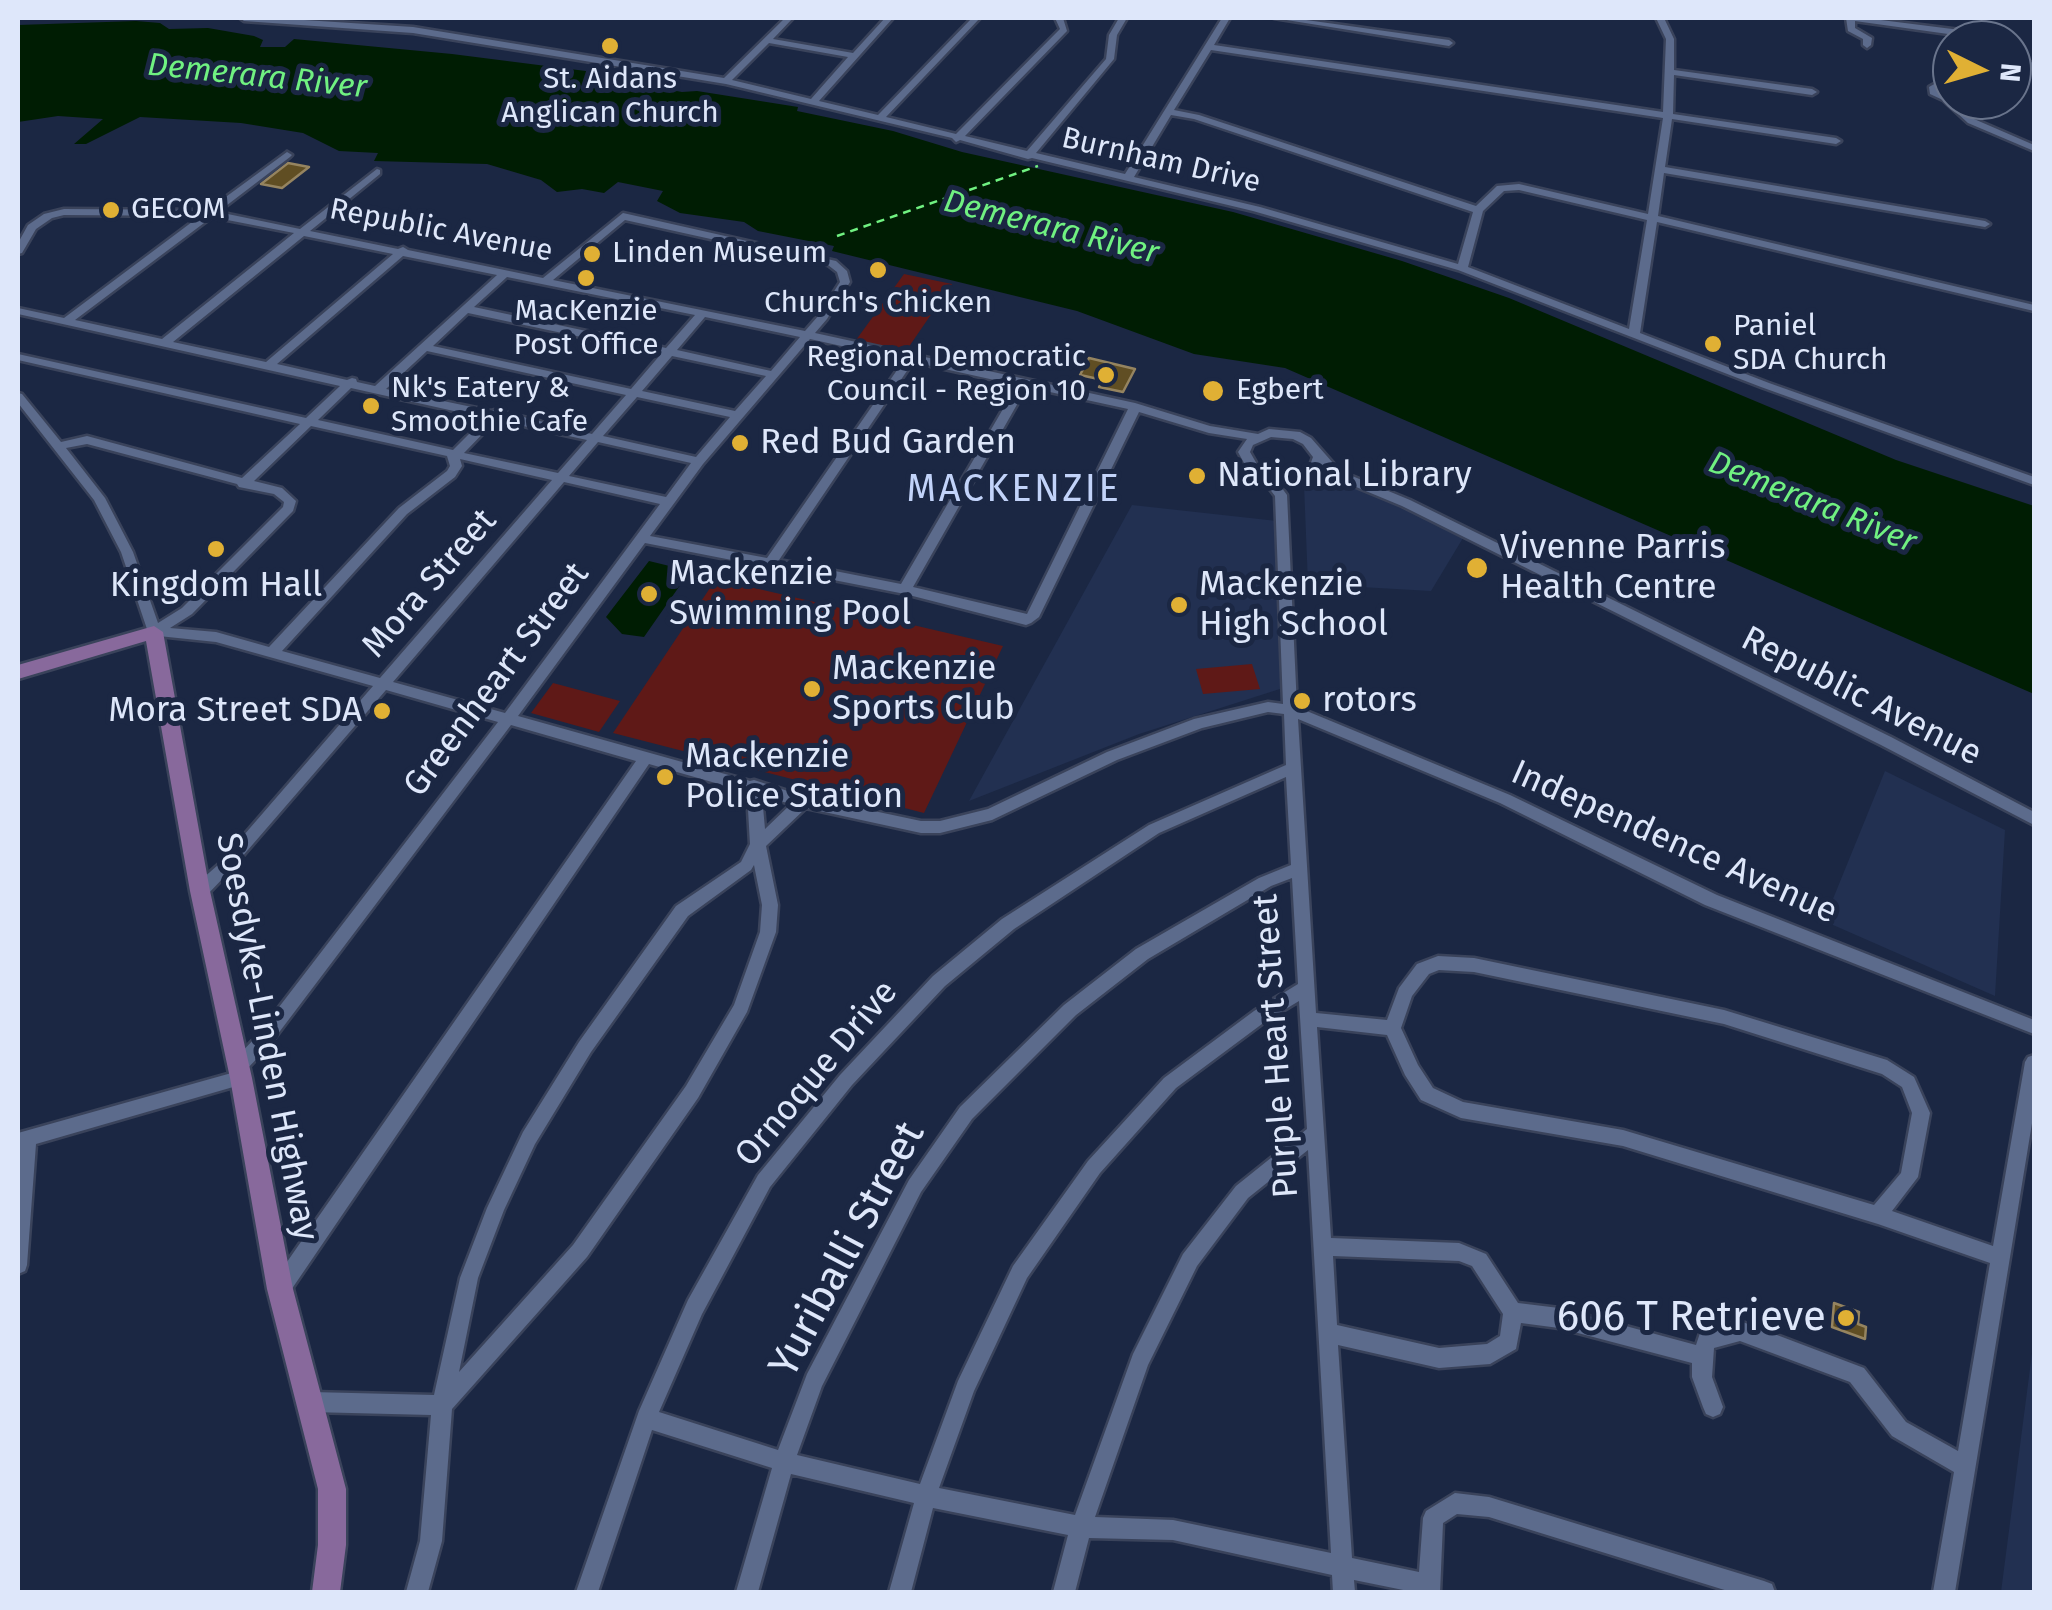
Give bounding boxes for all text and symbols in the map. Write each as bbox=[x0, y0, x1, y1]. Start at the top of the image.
north arrow bbox=[1932, 20, 2032, 120]
marker: St. Aidans Anglican Church bbox=[599, 35, 621, 57]
water label: Demerara River bbox=[146, 46, 368, 108]
place label: St. Aidans Anglican Church bbox=[501, 62, 719, 132]
text: N bbox=[1993, 62, 2028, 83]
street label: Burnham Drive bbox=[1058, 121, 1264, 201]
water label: Demerara River bbox=[940, 183, 1162, 273]
place label: GECOM bbox=[131, 192, 226, 228]
street label: Republic Avenue bbox=[327, 192, 555, 270]
marker: GECOM bbox=[100, 199, 122, 221]
place label: Linden Museum bbox=[612, 236, 827, 272]
marker: Linden Museum bbox=[581, 243, 603, 265]
marker: Church's Chicken bbox=[867, 259, 889, 281]
marker: MacKenzie Post Office bbox=[575, 267, 597, 289]
place label: Church's Chicken bbox=[764, 286, 992, 322]
place label: MacKenzie Post Office bbox=[514, 294, 658, 364]
place label: Paniel SDA Church bbox=[1733, 309, 1888, 380]
marker: Paniel SDA Church bbox=[1702, 333, 1724, 355]
place label: Regional Democratic Council - Region 10 bbox=[806, 340, 1086, 410]
marker: Regional Democratic Council - Region 10 bbox=[1095, 364, 1117, 386]
place label: Nk's Eatery & Smoothie Cafe bbox=[391, 371, 588, 442]
place label: Egbert bbox=[1236, 373, 1324, 409]
marker: Egbert bbox=[1200, 378, 1226, 404]
marker: Nk's Eatery & Smoothie Cafe bbox=[360, 395, 382, 417]
place label: Red Bud Garden bbox=[760, 422, 1016, 464]
marker: Red Bud Garden bbox=[729, 432, 751, 454]
water label: Demerara River bbox=[1703, 444, 1921, 562]
place label: National Library bbox=[1217, 455, 1472, 497]
marker: National Library bbox=[1186, 465, 1208, 487]
district label: MACKENZIE bbox=[907, 467, 1121, 513]
street label: Mora Street bbox=[354, 501, 506, 667]
place label: Vivenne Parris Health Centre bbox=[1500, 527, 1726, 609]
marker: Kingdom Hall bbox=[205, 538, 227, 560]
place label: Mackenzie Swimming Pool bbox=[669, 553, 911, 635]
street label: Greenheart Street bbox=[395, 555, 599, 805]
marker: Vivenne Parris Health Centre bbox=[1464, 555, 1490, 581]
place label: Mackenzie High School bbox=[1199, 564, 1388, 646]
place label: Kingdom Hall bbox=[110, 565, 322, 607]
marker: Mackenzie Swimming Pool bbox=[638, 583, 660, 605]
marker: Mackenzie High School bbox=[1168, 594, 1190, 616]
street label: Republic Avenue bbox=[1734, 618, 1988, 776]
place label: Mackenzie Sports Club bbox=[832, 648, 1015, 730]
marker: Mackenzie Sports Club bbox=[801, 678, 823, 700]
place label: rotors bbox=[1322, 680, 1417, 722]
place label: Mora Street SDA bbox=[108, 690, 362, 732]
marker: rotors bbox=[1291, 690, 1313, 712]
marker: Mora Street SDA bbox=[371, 700, 393, 722]
place label: Mackenzie Police Station bbox=[685, 736, 903, 818]
street label: Independence Avenue bbox=[1505, 752, 1843, 934]
marker: Mackenzie Police Station bbox=[654, 766, 676, 788]
street label: Soesdyke-Linden Highway bbox=[206, 830, 326, 1244]
street label: Purple Heart Street bbox=[1245, 893, 1309, 1199]
street label: Ornoque Drive bbox=[727, 972, 907, 1176]
street label: Yuriballi Street bbox=[760, 1114, 936, 1386]
place label: 606 T Retrieve bbox=[1557, 1293, 1826, 1343]
marker: 606 T Retrieve bbox=[1835, 1307, 1857, 1329]

